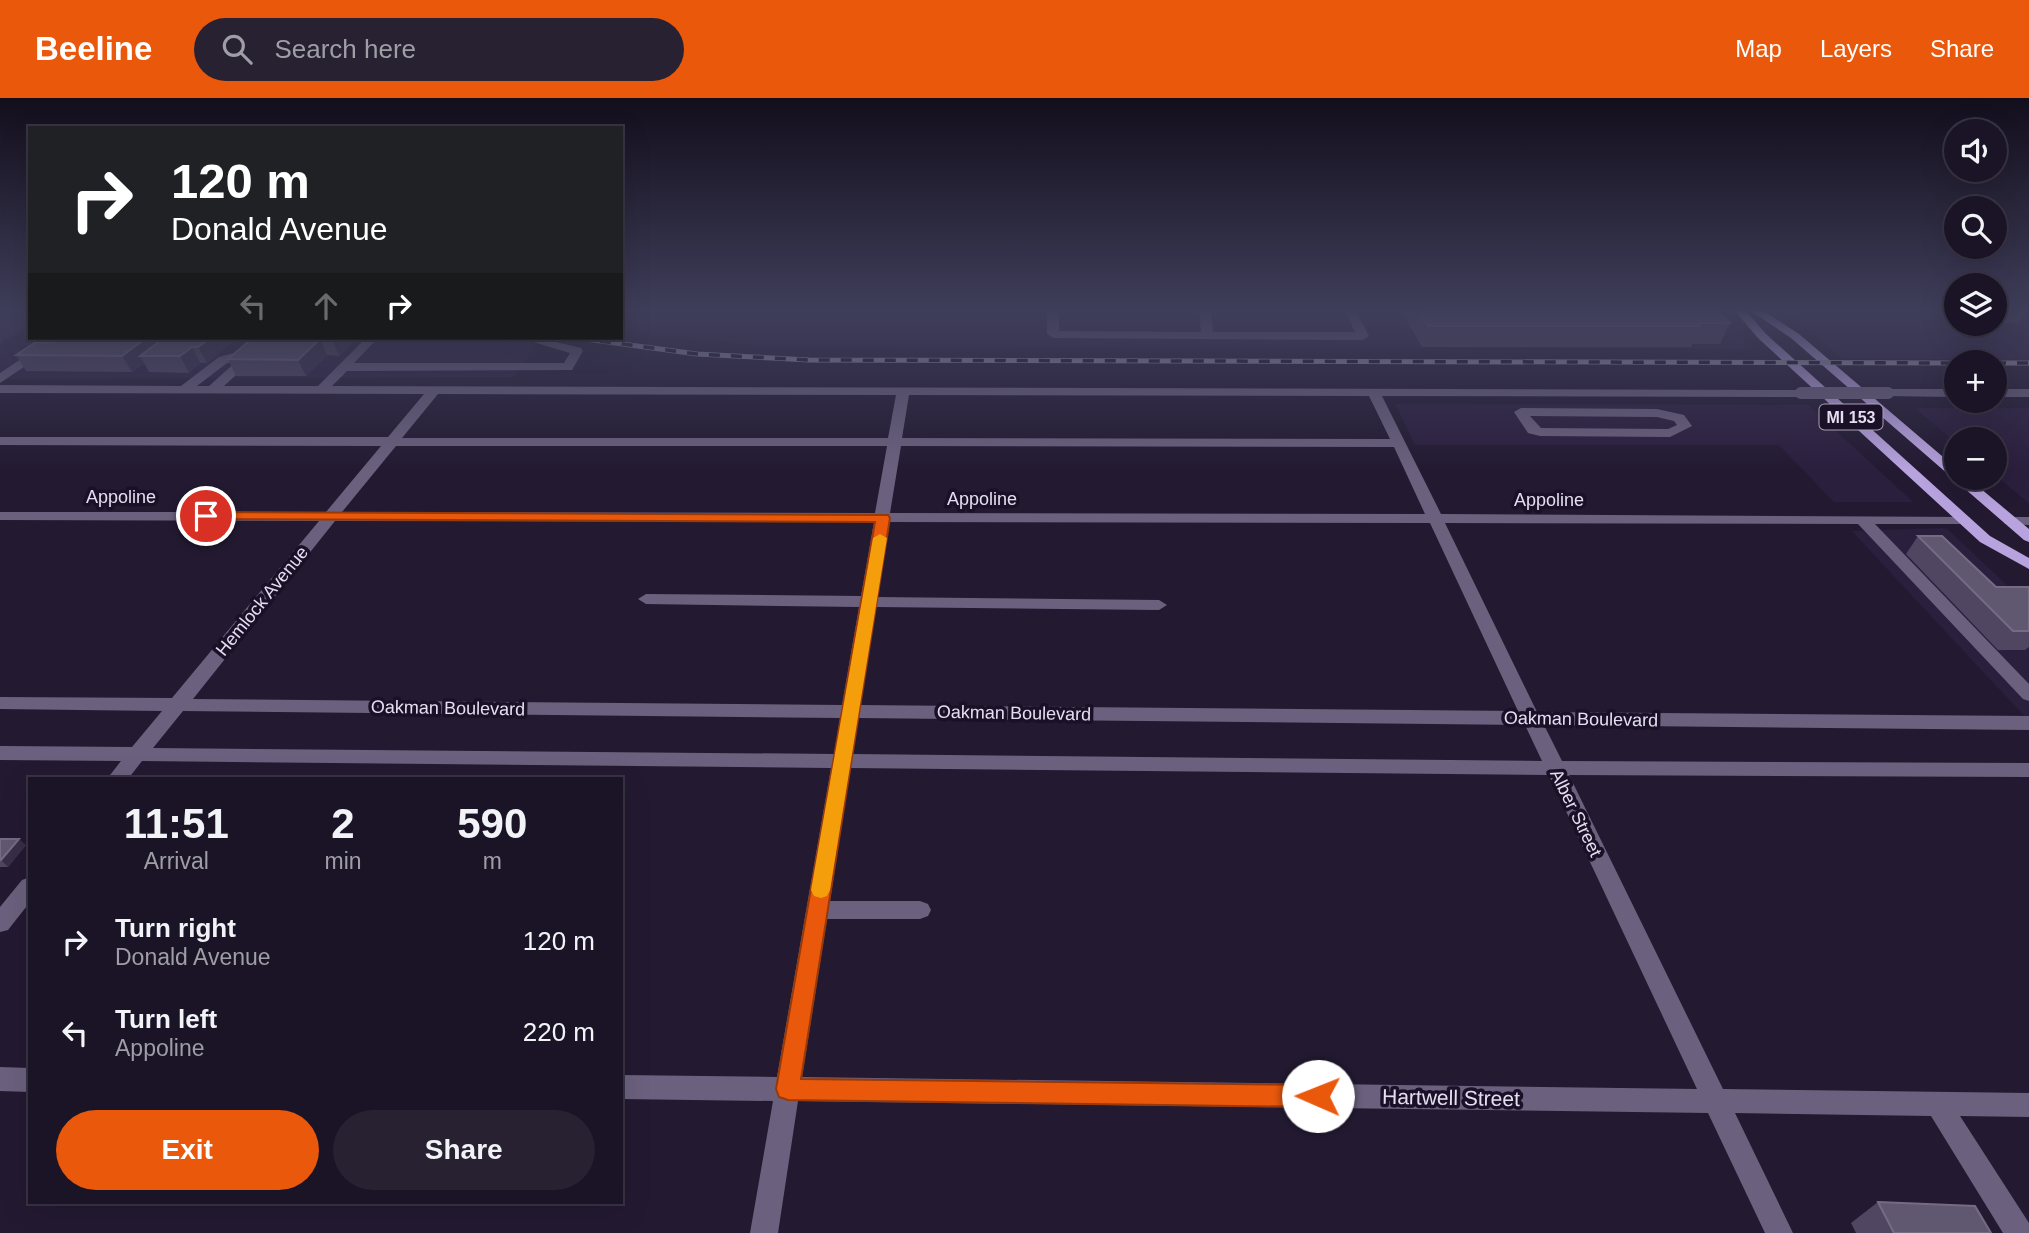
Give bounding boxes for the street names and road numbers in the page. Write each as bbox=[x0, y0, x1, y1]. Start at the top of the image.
road number: MI 153 bbox=[1820, 404, 1882, 430]
street label: Appoline bbox=[86, 487, 156, 507]
street label: Appoline bbox=[947, 489, 1017, 509]
street label: Appoline bbox=[1514, 490, 1584, 510]
street label: Hemlock Avenue bbox=[212, 542, 312, 660]
street label: Oakman Boulevard bbox=[371, 697, 525, 719]
street label: Oakman Boulevard bbox=[937, 702, 1091, 724]
street label: Oakman Boulevard bbox=[1504, 708, 1658, 730]
street label: Alber Street bbox=[1546, 766, 1606, 860]
street label: Hartwell Street bbox=[1382, 1085, 1520, 1110]

